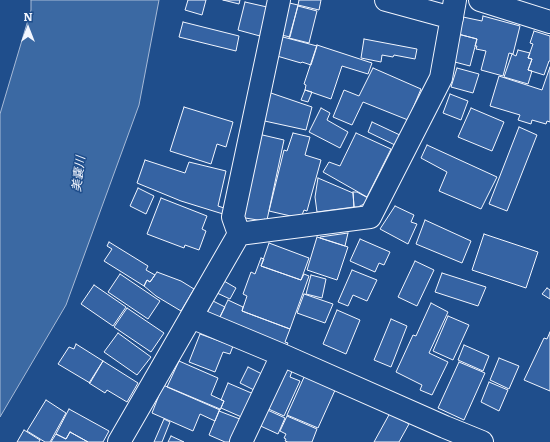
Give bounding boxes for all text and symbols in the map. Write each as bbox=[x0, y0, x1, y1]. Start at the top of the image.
north arrow bbox=[8, 8, 48, 48]
text: N bbox=[23, 8, 33, 24]
water label: 美嚢川 bbox=[70, 155, 88, 193]

